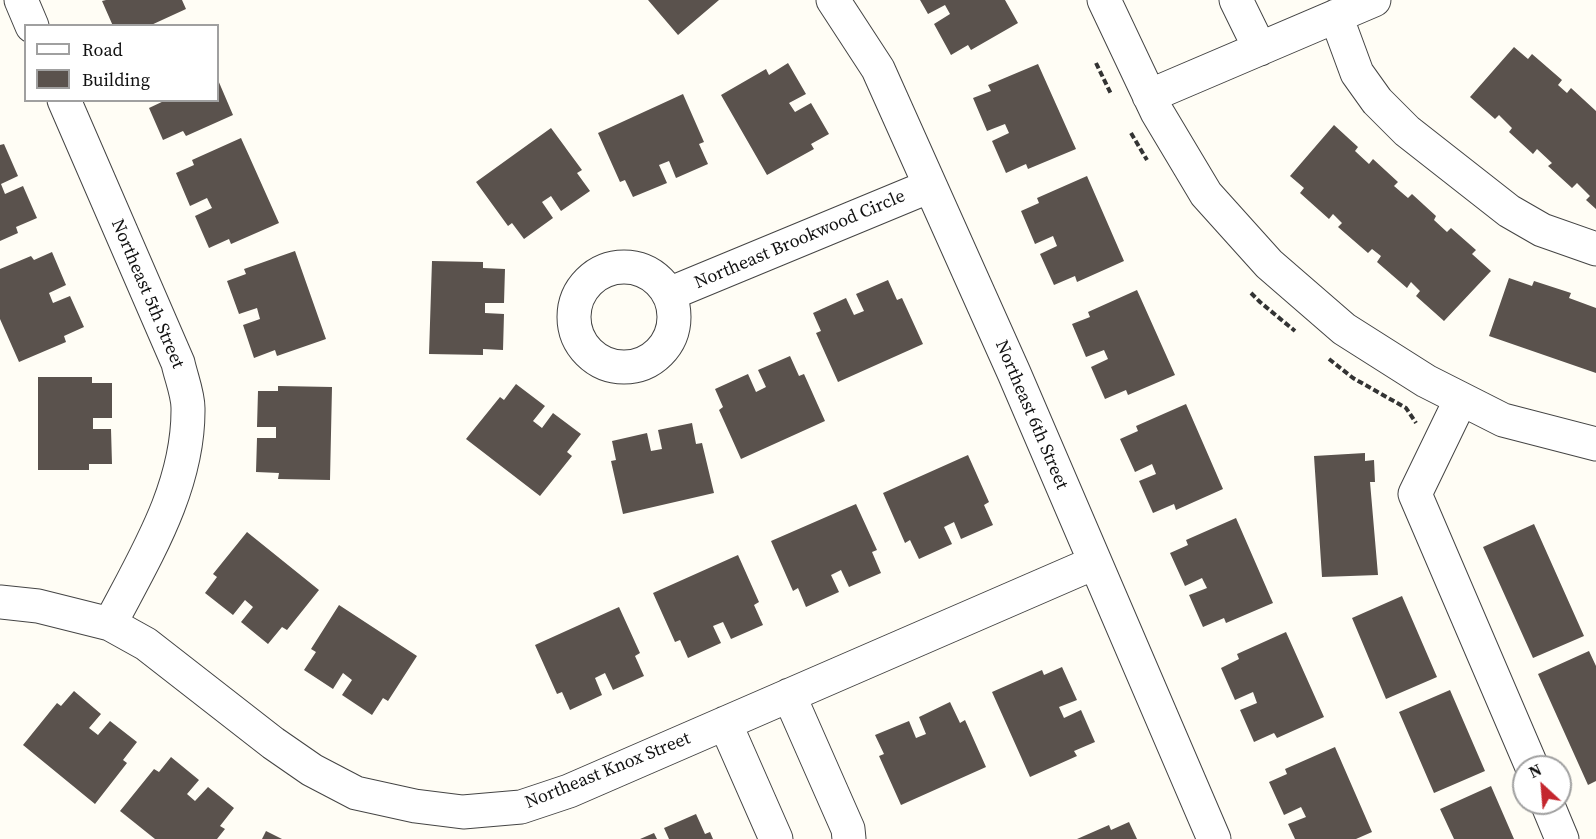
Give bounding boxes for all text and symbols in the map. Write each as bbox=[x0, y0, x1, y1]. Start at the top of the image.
legend bbox=[24, 24, 219, 102]
text: Road bbox=[82, 37, 123, 62]
text: Building bbox=[82, 67, 150, 92]
street label: Northeast Brookwood Circle bbox=[692, 186, 908, 294]
street label: Northeast 5th Street bbox=[106, 216, 188, 372]
street label: Northeast 6th Street bbox=[990, 337, 1072, 493]
street label: Northeast Knox Street bbox=[522, 728, 694, 814]
north arrow bbox=[1512, 755, 1572, 815]
text: N bbox=[1525, 758, 1545, 783]

